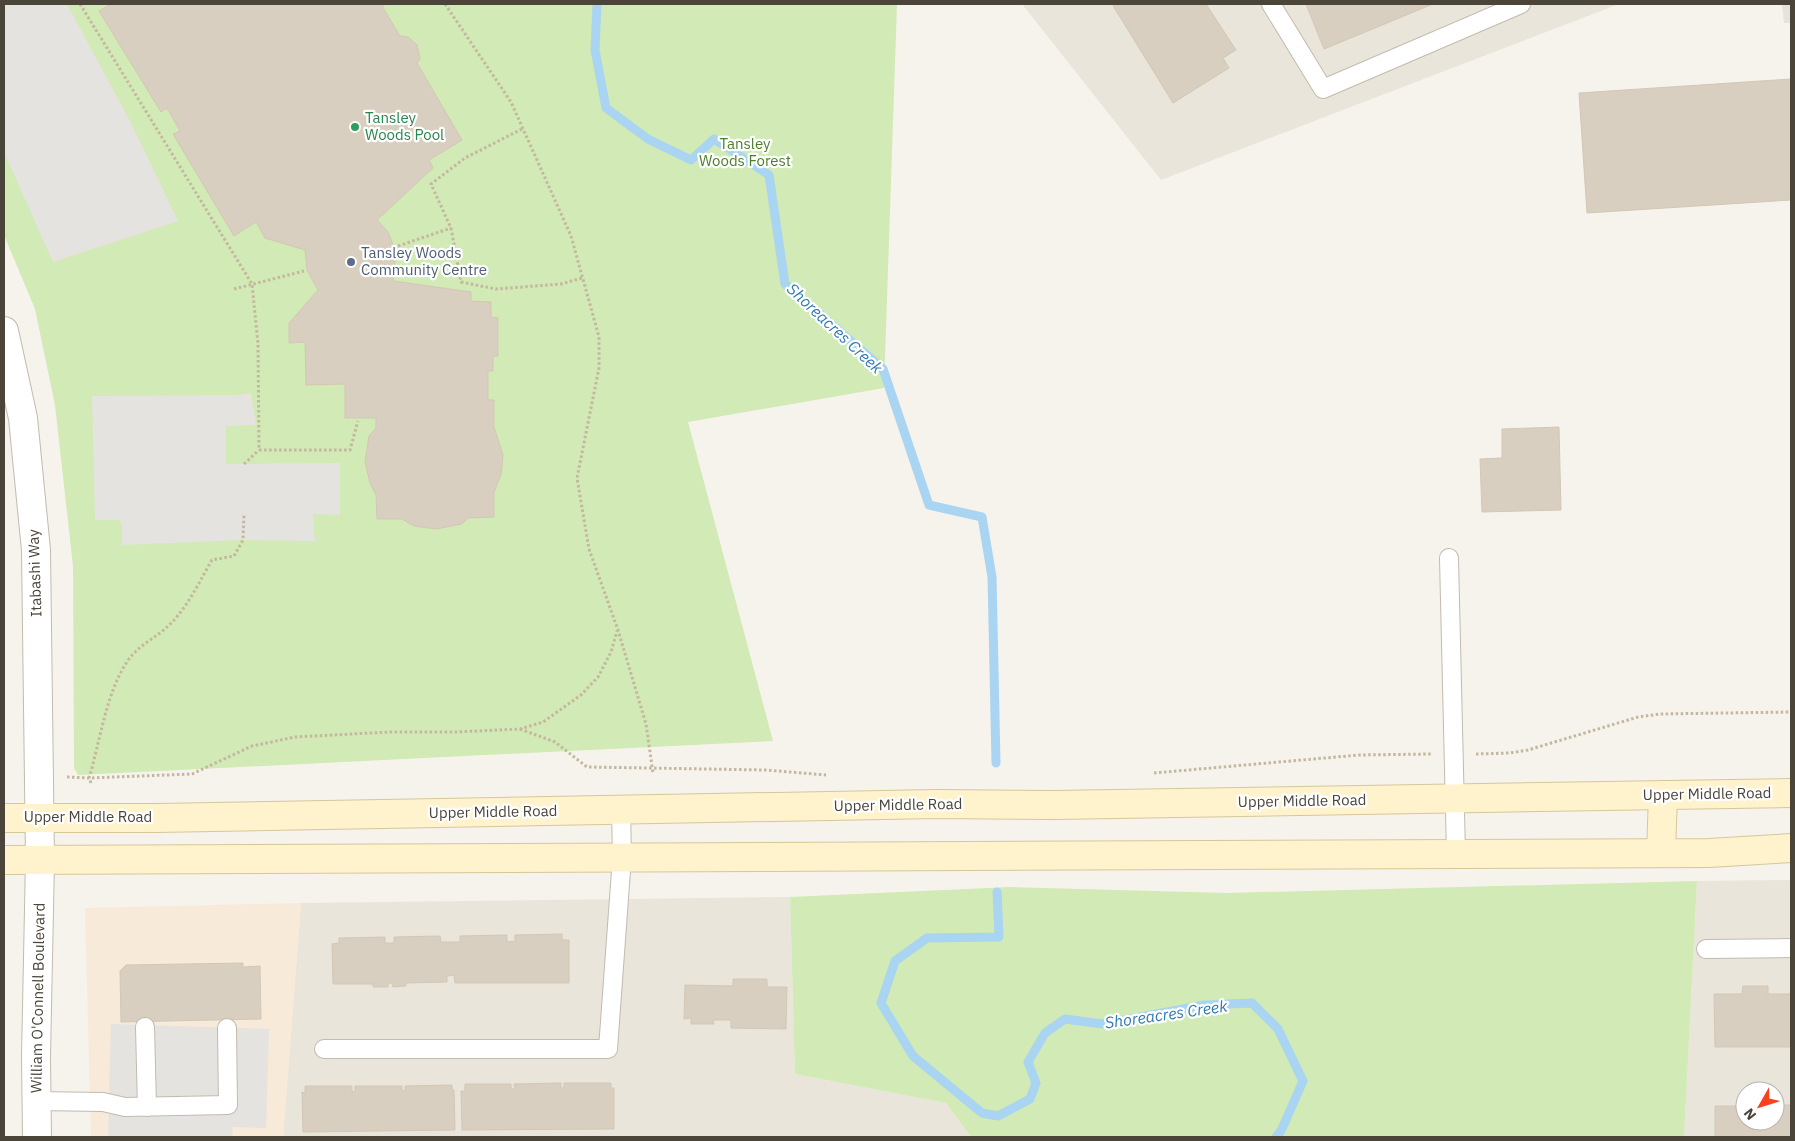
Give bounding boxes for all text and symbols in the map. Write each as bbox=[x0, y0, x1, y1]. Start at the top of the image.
place label: Tansley Woods Pool bbox=[365, 108, 444, 144]
marker: Tansley Woods Pool bbox=[349, 121, 361, 133]
park label: Tansley Woods Forest bbox=[699, 134, 791, 170]
place label: Tansley Woods Community Centre bbox=[361, 243, 487, 279]
marker: Tansley Woods Community Centre bbox=[345, 256, 357, 268]
water label: Shoreacres Creek bbox=[783, 279, 887, 378]
street label: Itabashi Way bbox=[23, 528, 46, 617]
street label: Upper Middle Road bbox=[1643, 783, 1771, 804]
street label: Upper Middle Road bbox=[1238, 790, 1366, 811]
street label: Upper Middle Road bbox=[834, 794, 962, 815]
street label: Upper Middle Road bbox=[429, 801, 557, 822]
street label: Upper Middle Road bbox=[24, 807, 152, 826]
street label: William O'Connell Boulevard bbox=[26, 903, 49, 1093]
water label: Shoreacres Creek bbox=[1104, 995, 1229, 1032]
north arrow bbox=[1735, 1081, 1785, 1131]
text: N bbox=[1740, 1105, 1760, 1124]

